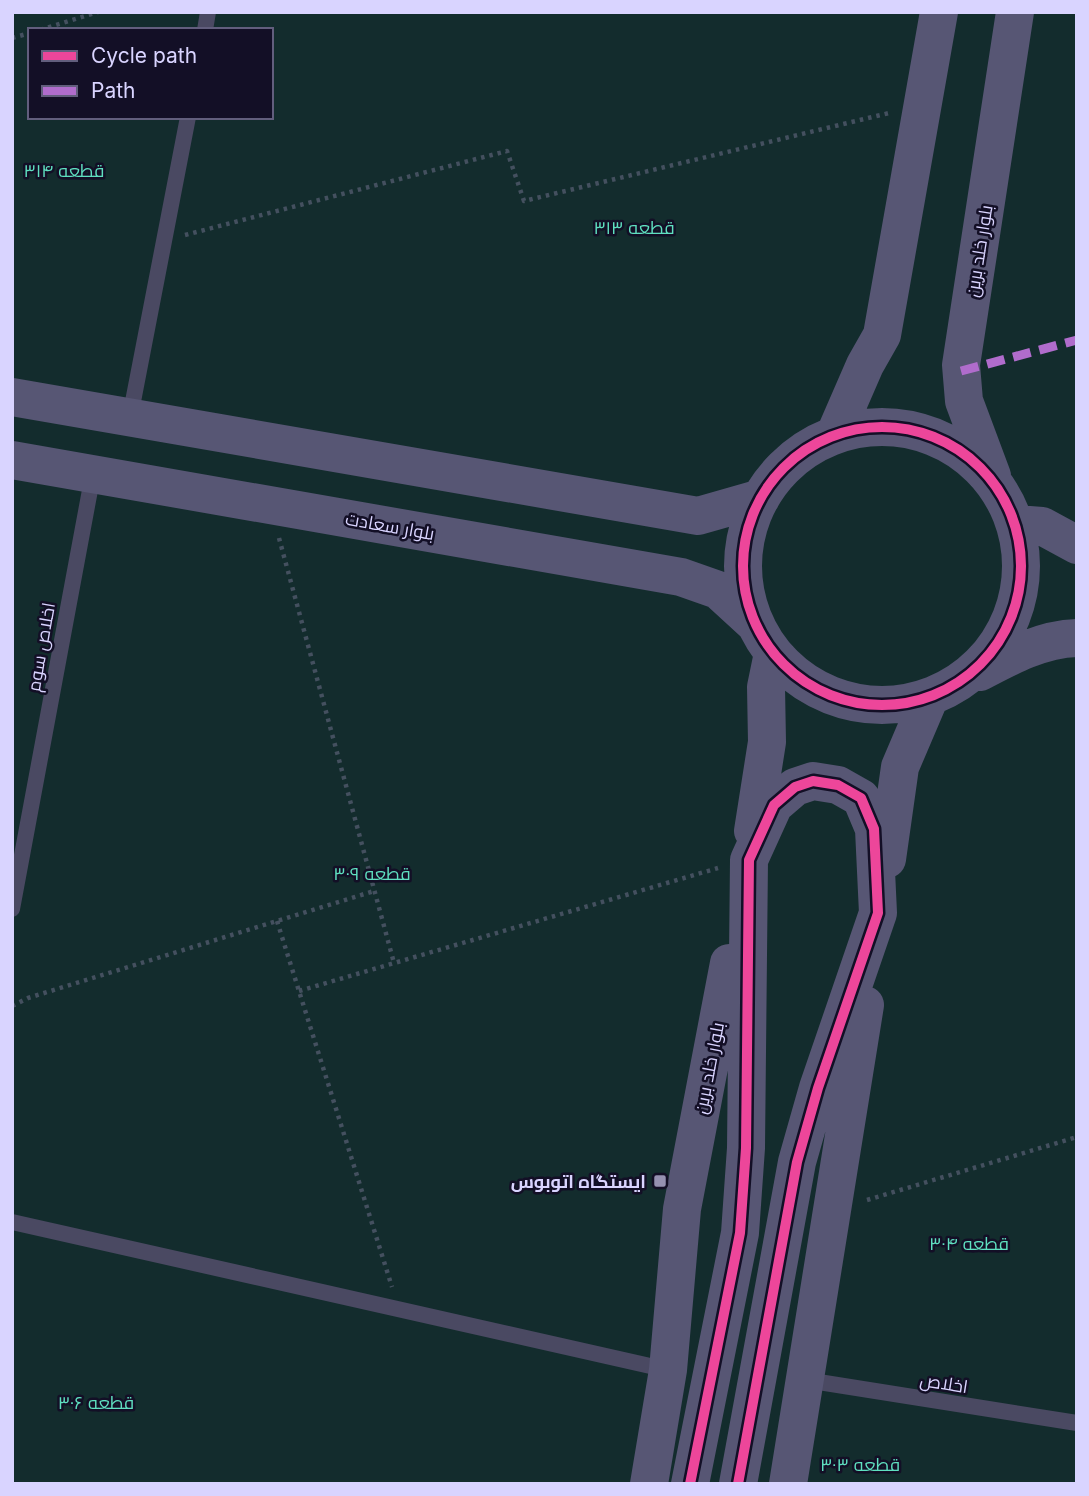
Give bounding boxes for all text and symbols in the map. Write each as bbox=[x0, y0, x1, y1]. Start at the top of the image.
legend bbox=[28, 28, 273, 119]
text: Cycle path bbox=[91, 43, 197, 68]
text: Path bbox=[91, 78, 136, 103]
park label: قطعه ۳۱۴ bbox=[23, 160, 105, 181]
street label: بلوار خلد برین bbox=[961, 203, 998, 299]
park label: قطعه ۳۱۳ bbox=[593, 217, 675, 238]
street label: بلوار سعادت bbox=[344, 508, 436, 545]
street label: اخلاص سوم bbox=[23, 601, 61, 693]
park label: قطعه ۳۰۹ bbox=[333, 863, 411, 884]
street label: بلوار خلد برین bbox=[690, 1020, 729, 1116]
place label: ایستگاه اتوبوس bbox=[511, 1171, 646, 1193]
marker: ایستگاه اتوبوس bbox=[652, 1173, 668, 1189]
park label: قطعه ۳۰۴ bbox=[929, 1233, 1009, 1254]
street label: اخلاص bbox=[918, 1369, 970, 1398]
park label: قطعه ۳۰۶ bbox=[58, 1392, 134, 1413]
park label: قطعه ۳۰۳ bbox=[820, 1454, 900, 1475]

